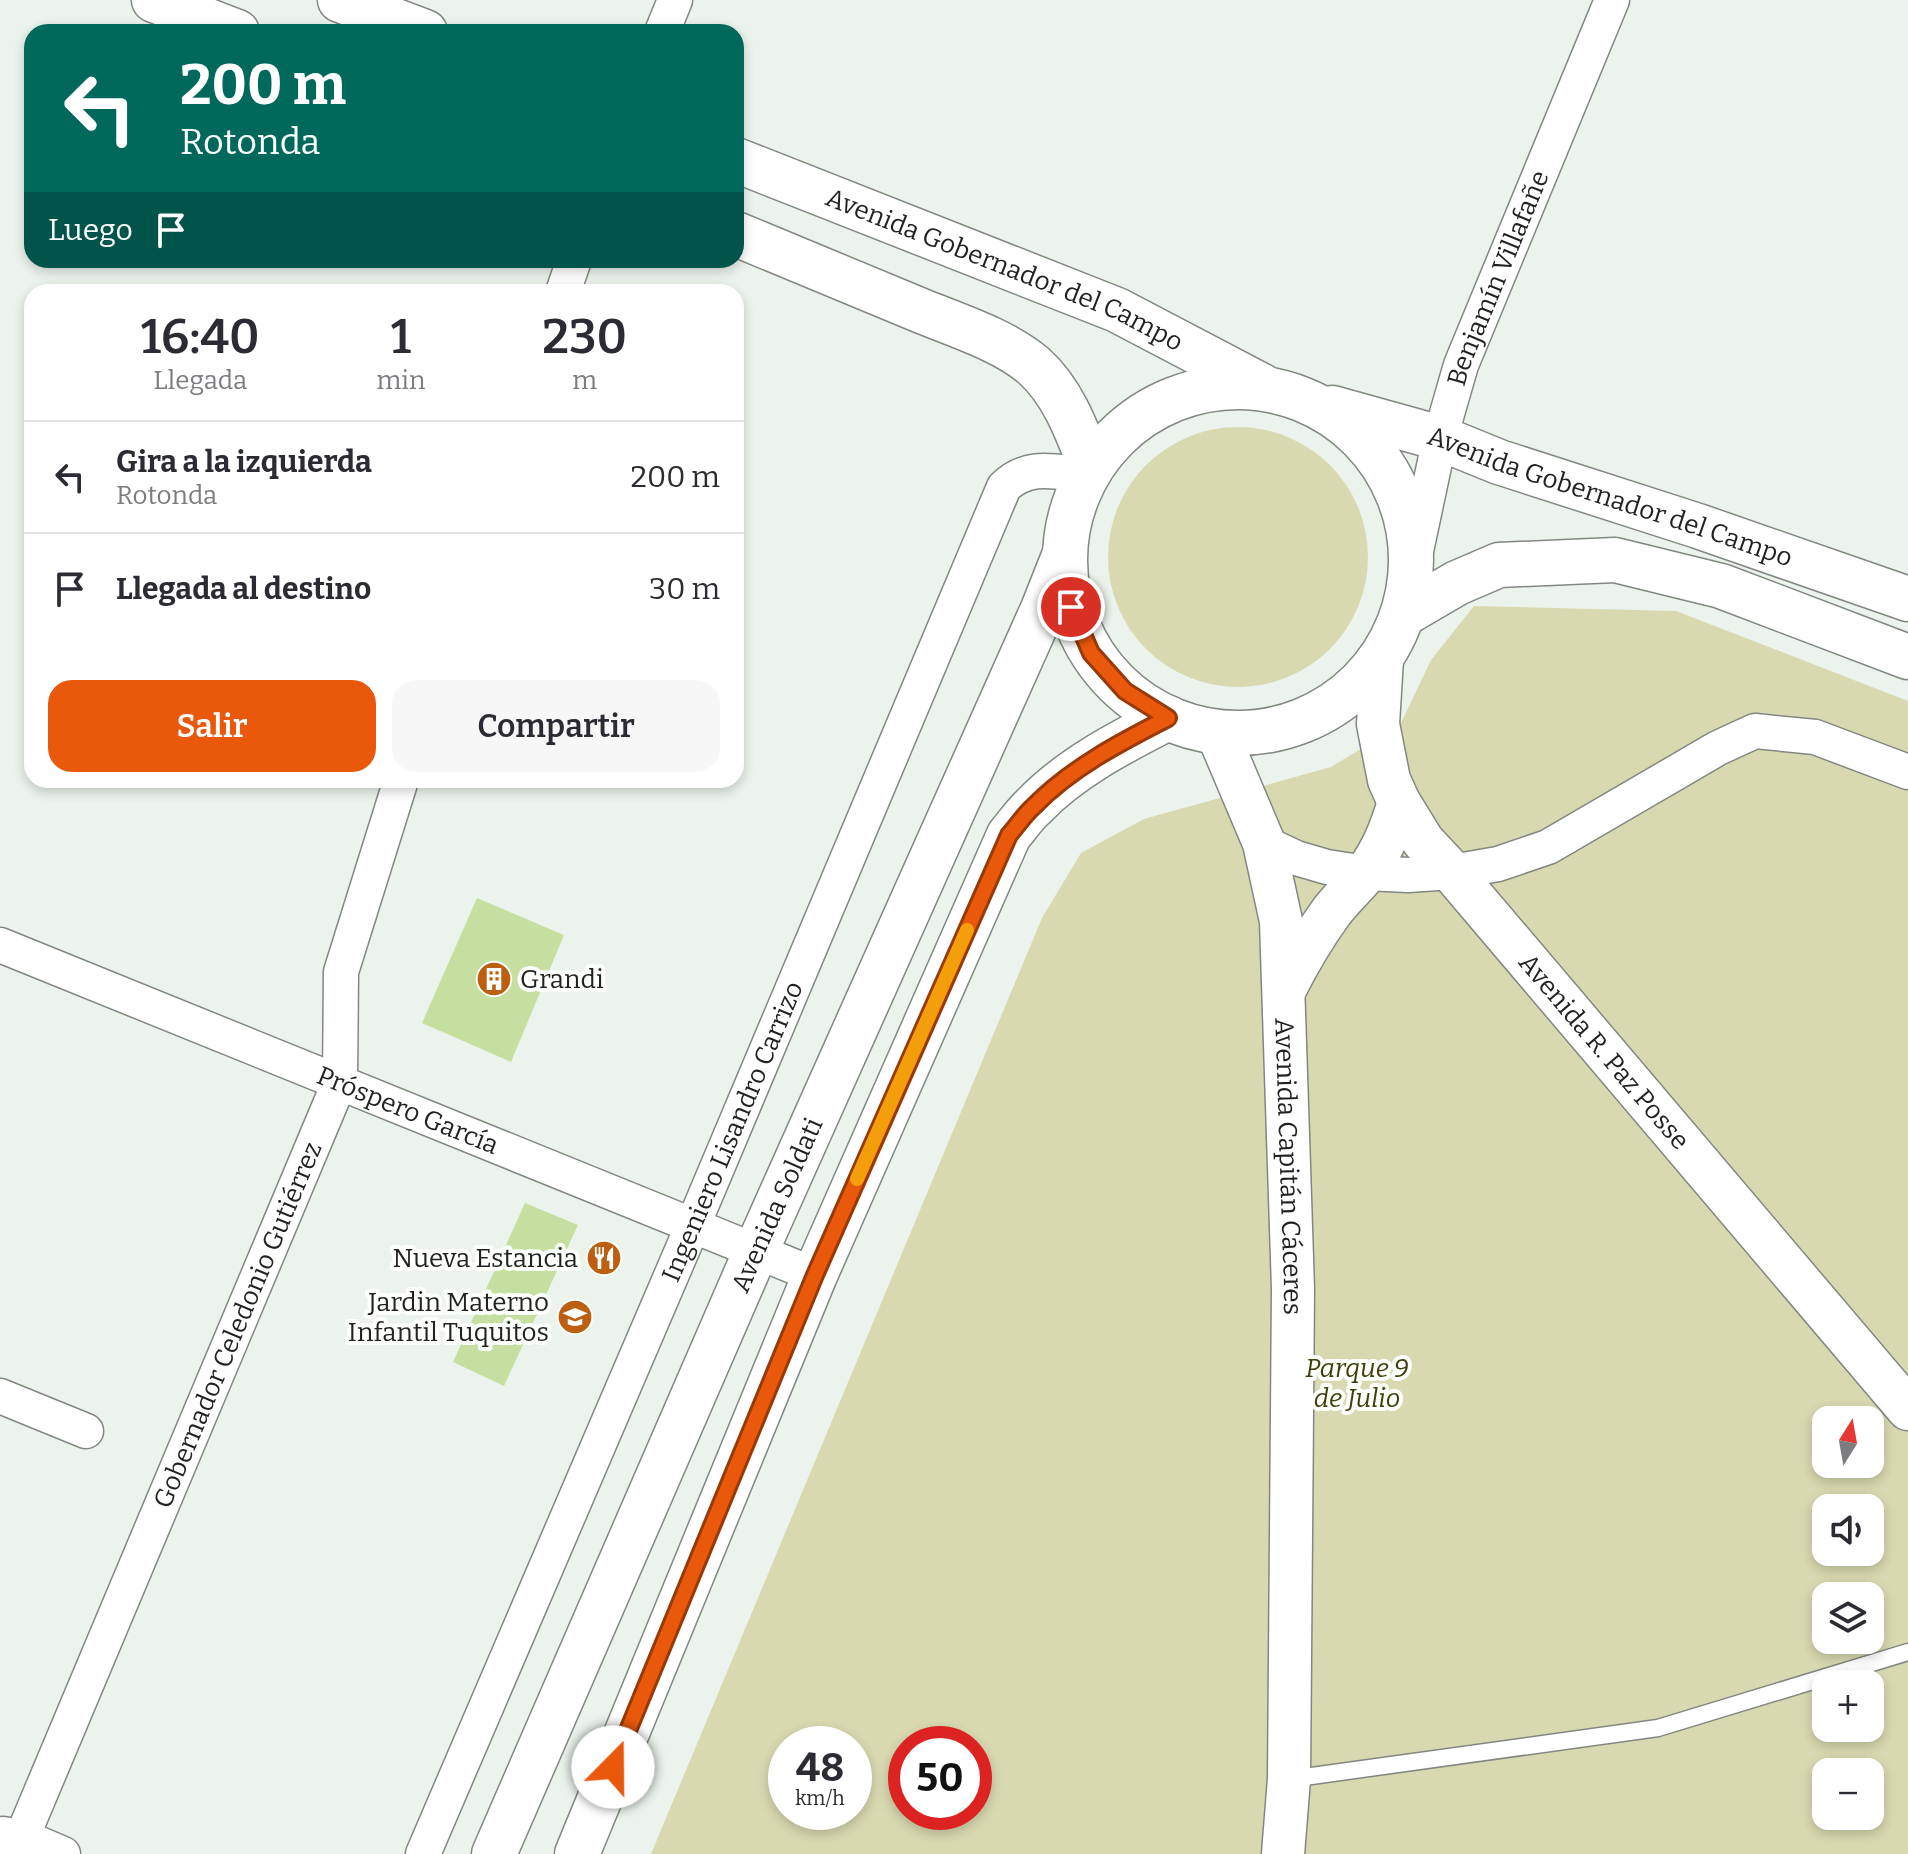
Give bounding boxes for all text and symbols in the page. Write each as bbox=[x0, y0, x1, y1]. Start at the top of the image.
text: 200 m bbox=[180, 52, 346, 119]
icon: left bbox=[48, 56, 152, 160]
text: Rotonda bbox=[180, 120, 320, 164]
street label: Benjamín Villafañe bbox=[1441, 166, 1556, 389]
street label: Avenida Gobernador del Campo bbox=[821, 182, 1188, 358]
icon: arrive bbox=[149, 208, 193, 252]
text: Luego bbox=[48, 212, 133, 248]
text: 16:40 bbox=[141, 308, 260, 366]
text: 1 bbox=[391, 308, 411, 366]
text: 230 bbox=[542, 308, 627, 366]
text: Llegada bbox=[153, 365, 247, 396]
text: min bbox=[377, 365, 426, 396]
text: m bbox=[572, 365, 597, 396]
street label: Avenida Gobernador del Campo bbox=[1424, 420, 1796, 574]
text: Gira a la izquierda bbox=[116, 444, 372, 480]
icon: left bbox=[48, 455, 92, 499]
text: 200 m bbox=[631, 459, 720, 495]
text: Rotonda bbox=[116, 480, 217, 511]
icon: arrive bbox=[48, 567, 92, 611]
text: Llegada al destino bbox=[116, 571, 371, 607]
text: 30 m bbox=[649, 571, 720, 607]
pin bbox=[1037, 573, 1105, 641]
icon: arrive bbox=[1049, 585, 1093, 629]
button: Salir bbox=[48, 680, 376, 772]
button: Compartir bbox=[392, 680, 720, 772]
street label: Avenida R. Paz Posse bbox=[1512, 948, 1696, 1156]
building icon: Grandi bbox=[475, 960, 513, 998]
place label: Grandi bbox=[520, 964, 604, 995]
street label: Ingeniero Lisandro Carrizo bbox=[656, 977, 810, 1286]
street label: Avenida Capitán Cáceres bbox=[1268, 1017, 1308, 1315]
street label: Próspero García bbox=[312, 1060, 503, 1161]
street label: Avenida Soldati bbox=[725, 1113, 830, 1297]
street label: Gobernador Celedonio Gutiérrez bbox=[147, 1137, 329, 1513]
restaurant icon: Nueva Estancia bbox=[585, 1239, 623, 1277]
place label: Nueva Estancia bbox=[392, 1243, 578, 1274]
place label: Jardin Materno Infantil Tuquitos bbox=[348, 1287, 549, 1348]
school or university icon: Jardin Materno Infantil Tuquitos bbox=[556, 1298, 594, 1336]
park label: Parque 9 de Julio bbox=[1305, 1353, 1409, 1414]
north arrow bbox=[1812, 1406, 1884, 1478]
map controls bbox=[1812, 1406, 1884, 1830]
button: sound bbox=[1812, 1494, 1884, 1566]
button: layers bbox=[1812, 1582, 1884, 1654]
button: + bbox=[1812, 1670, 1884, 1742]
position arrow bbox=[571, 1725, 655, 1809]
speed limit sign: 50 bbox=[888, 1726, 992, 1830]
text: 48 bbox=[796, 1744, 844, 1792]
button: − bbox=[1812, 1758, 1884, 1830]
text: km/h bbox=[795, 1786, 845, 1810]

